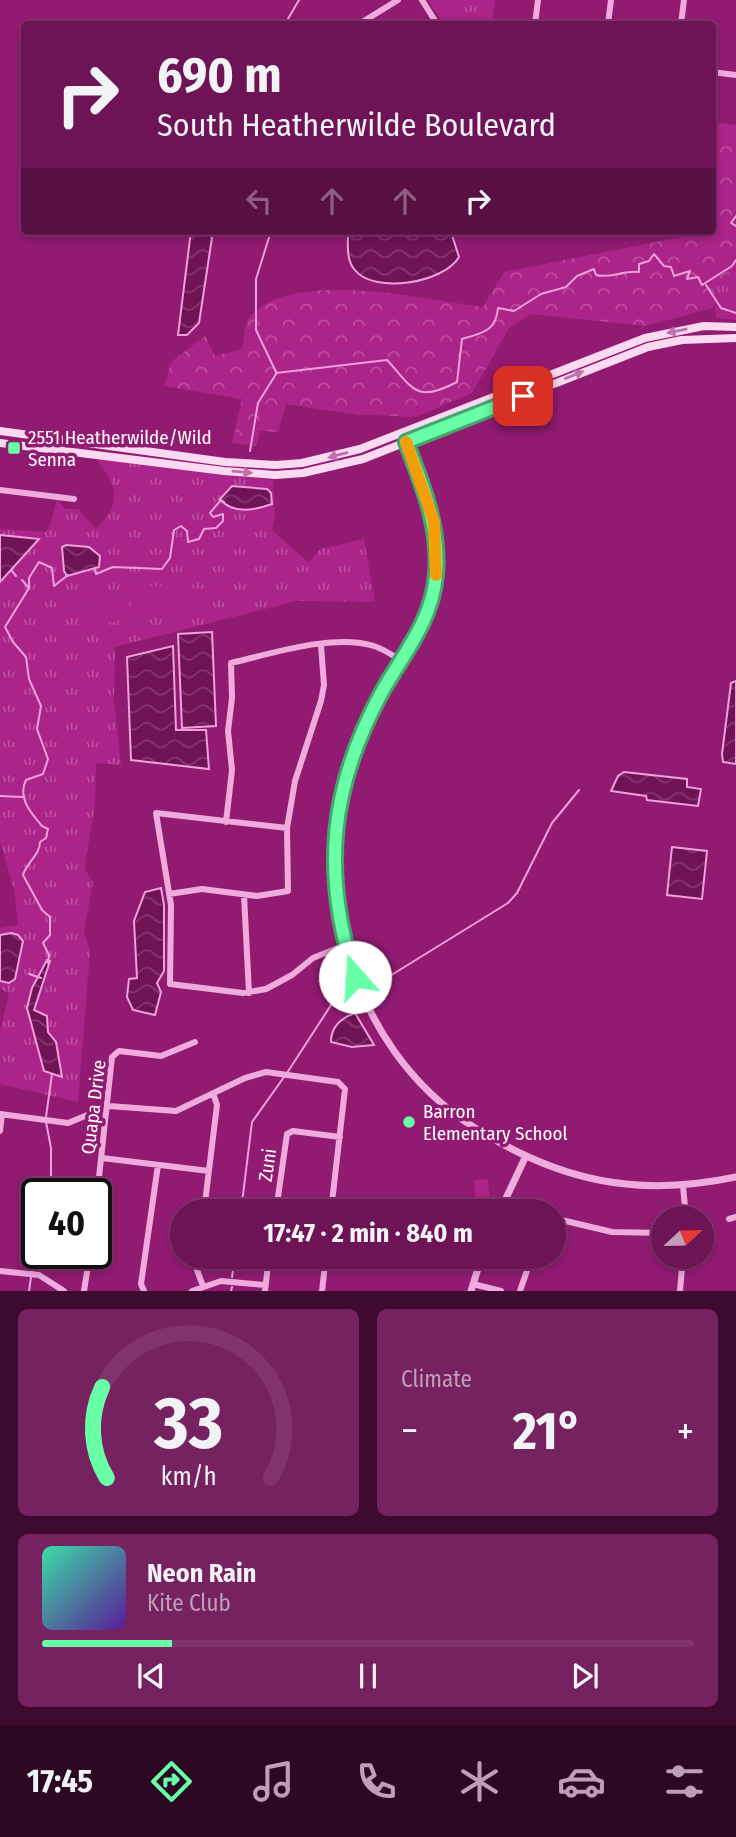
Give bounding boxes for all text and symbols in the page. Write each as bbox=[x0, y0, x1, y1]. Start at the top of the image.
text: 690 m bbox=[157, 46, 282, 105]
icon: right bbox=[42, 49, 133, 140]
text: South Heatherwilde Boulevard bbox=[157, 106, 556, 144]
icon: left bbox=[240, 182, 278, 220]
icon: ahead bbox=[313, 182, 351, 220]
icon: ahead bbox=[386, 182, 424, 220]
icon: right bbox=[459, 182, 497, 220]
one-way arrow bbox=[666, 325, 688, 336]
pin bbox=[493, 366, 553, 426]
one-way arrow bbox=[563, 370, 584, 381]
icon: arrive bbox=[504, 377, 542, 415]
place label: 2551 Heatherwilde/Wild Senna bbox=[28, 426, 212, 471]
marker: 2551 Heatherwilde/Wild Senna bbox=[6, 440, 22, 456]
one-way arrow bbox=[327, 450, 349, 461]
one-way arrow bbox=[231, 467, 253, 478]
position arrow bbox=[318, 940, 392, 1014]
street label: Quapa Drive bbox=[76, 1058, 111, 1156]
place label: Barron Elementary School bbox=[423, 1100, 568, 1145]
marker: Barron Elementary School bbox=[401, 1114, 417, 1130]
street label: Zuni bbox=[254, 1147, 281, 1183]
speed limit sign: 40 bbox=[21, 1178, 112, 1269]
north arrow bbox=[651, 1206, 714, 1269]
map controls bbox=[651, 1206, 714, 1269]
text: 17:47 · 2 min · 840 m bbox=[263, 1218, 473, 1249]
text: Climate bbox=[401, 1365, 472, 1393]
text: 33 bbox=[153, 1381, 223, 1468]
text: 21° bbox=[513, 1400, 582, 1463]
text: − bbox=[401, 1408, 418, 1454]
text: + bbox=[677, 1408, 694, 1454]
text: km/h bbox=[161, 1462, 216, 1492]
text: Neon Rain bbox=[147, 1558, 256, 1589]
text: Kite Club bbox=[147, 1589, 231, 1617]
icon: previous bbox=[132, 1657, 170, 1695]
icon: pause bbox=[349, 1657, 387, 1695]
icon: next bbox=[566, 1657, 604, 1695]
icon: directions bbox=[147, 1757, 196, 1806]
icon: music bbox=[249, 1757, 298, 1806]
icon: phone bbox=[352, 1757, 401, 1806]
icon: climate bbox=[455, 1757, 504, 1806]
icon: car bbox=[557, 1757, 606, 1806]
icon: filters bbox=[660, 1757, 709, 1806]
text: 17:45 bbox=[27, 1762, 93, 1800]

